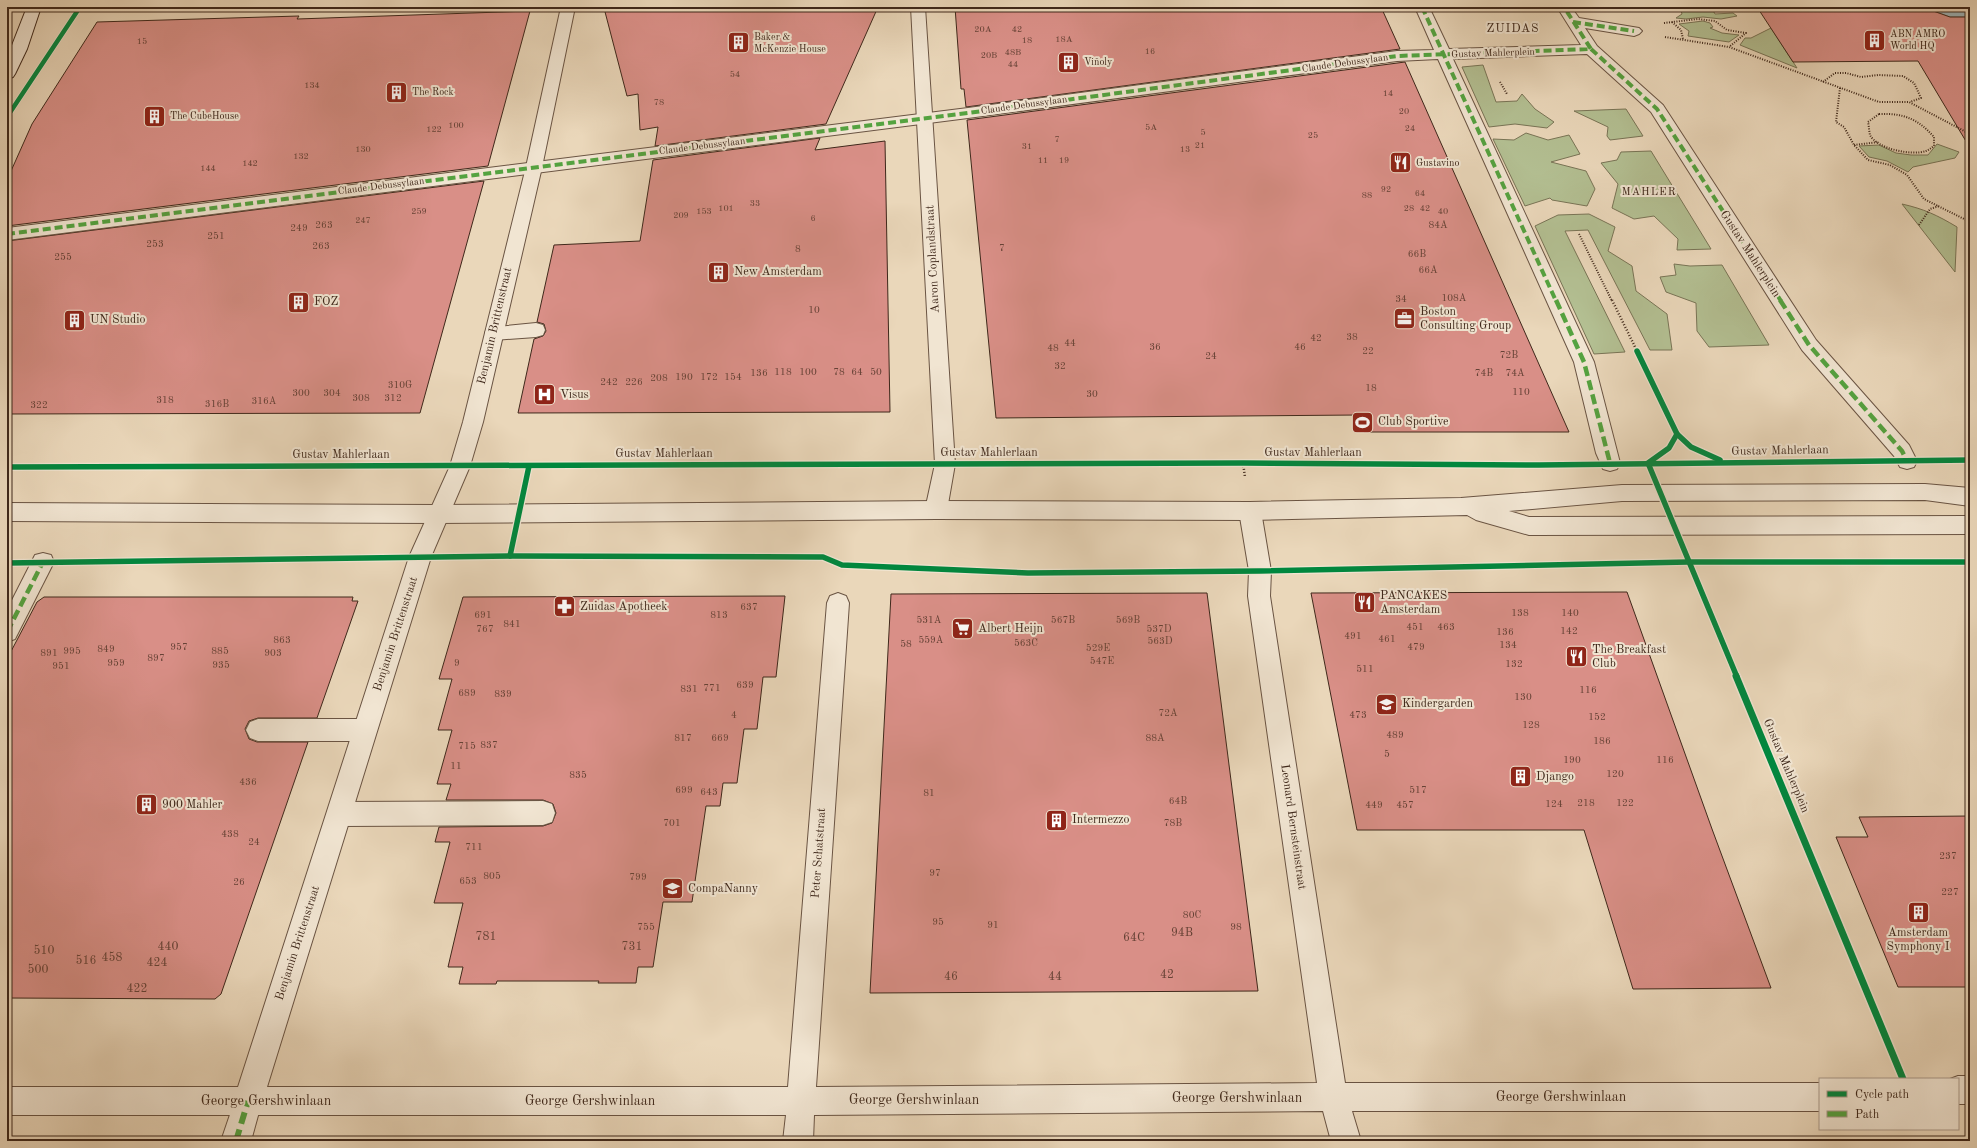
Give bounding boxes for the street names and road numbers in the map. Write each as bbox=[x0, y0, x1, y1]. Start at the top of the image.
street label: Gustav Mahlerplein bbox=[1451, 47, 1536, 59]
street label: Claude Debussylaan bbox=[1301, 52, 1389, 74]
street label: Claude Debussylaan bbox=[980, 94, 1068, 116]
street label: Claude Debussylaan bbox=[658, 136, 746, 156]
street label: Claude Debussylaan bbox=[337, 176, 425, 196]
street label: Aaron Coplandstraat bbox=[924, 205, 942, 313]
street label: Gustav Mahlerplein bbox=[1718, 209, 1783, 300]
street label: Benjamin Brittenstraat bbox=[476, 266, 514, 386]
street label: Gustav Mahlerlaan bbox=[1731, 444, 1829, 458]
street label: Gustav Mahlerlaan bbox=[940, 447, 1038, 459]
street label: Gustav Mahlerlaan bbox=[1264, 447, 1362, 459]
street label: Gustav Mahlerlaan bbox=[615, 448, 713, 460]
street label: Gustav Mahlerlaan bbox=[292, 449, 390, 461]
street label: Benjamin Brittenstraat bbox=[372, 575, 420, 693]
street label: Gustav Mahlerplein bbox=[1761, 717, 1811, 815]
street label: Leonard Bernsteinstraat bbox=[1278, 763, 1308, 891]
street label: Peter Schatstraat bbox=[810, 807, 828, 899]
street label: Benjamin Brittenstraat bbox=[274, 884, 322, 1002]
street label: George Gershwinlaan bbox=[1496, 1090, 1627, 1104]
street label: George Gershwinlaan bbox=[1172, 1091, 1303, 1105]
street label: George Gershwinlaan bbox=[849, 1093, 980, 1107]
street label: George Gershwinlaan bbox=[201, 1094, 332, 1108]
street label: George Gershwinlaan bbox=[525, 1094, 656, 1108]

